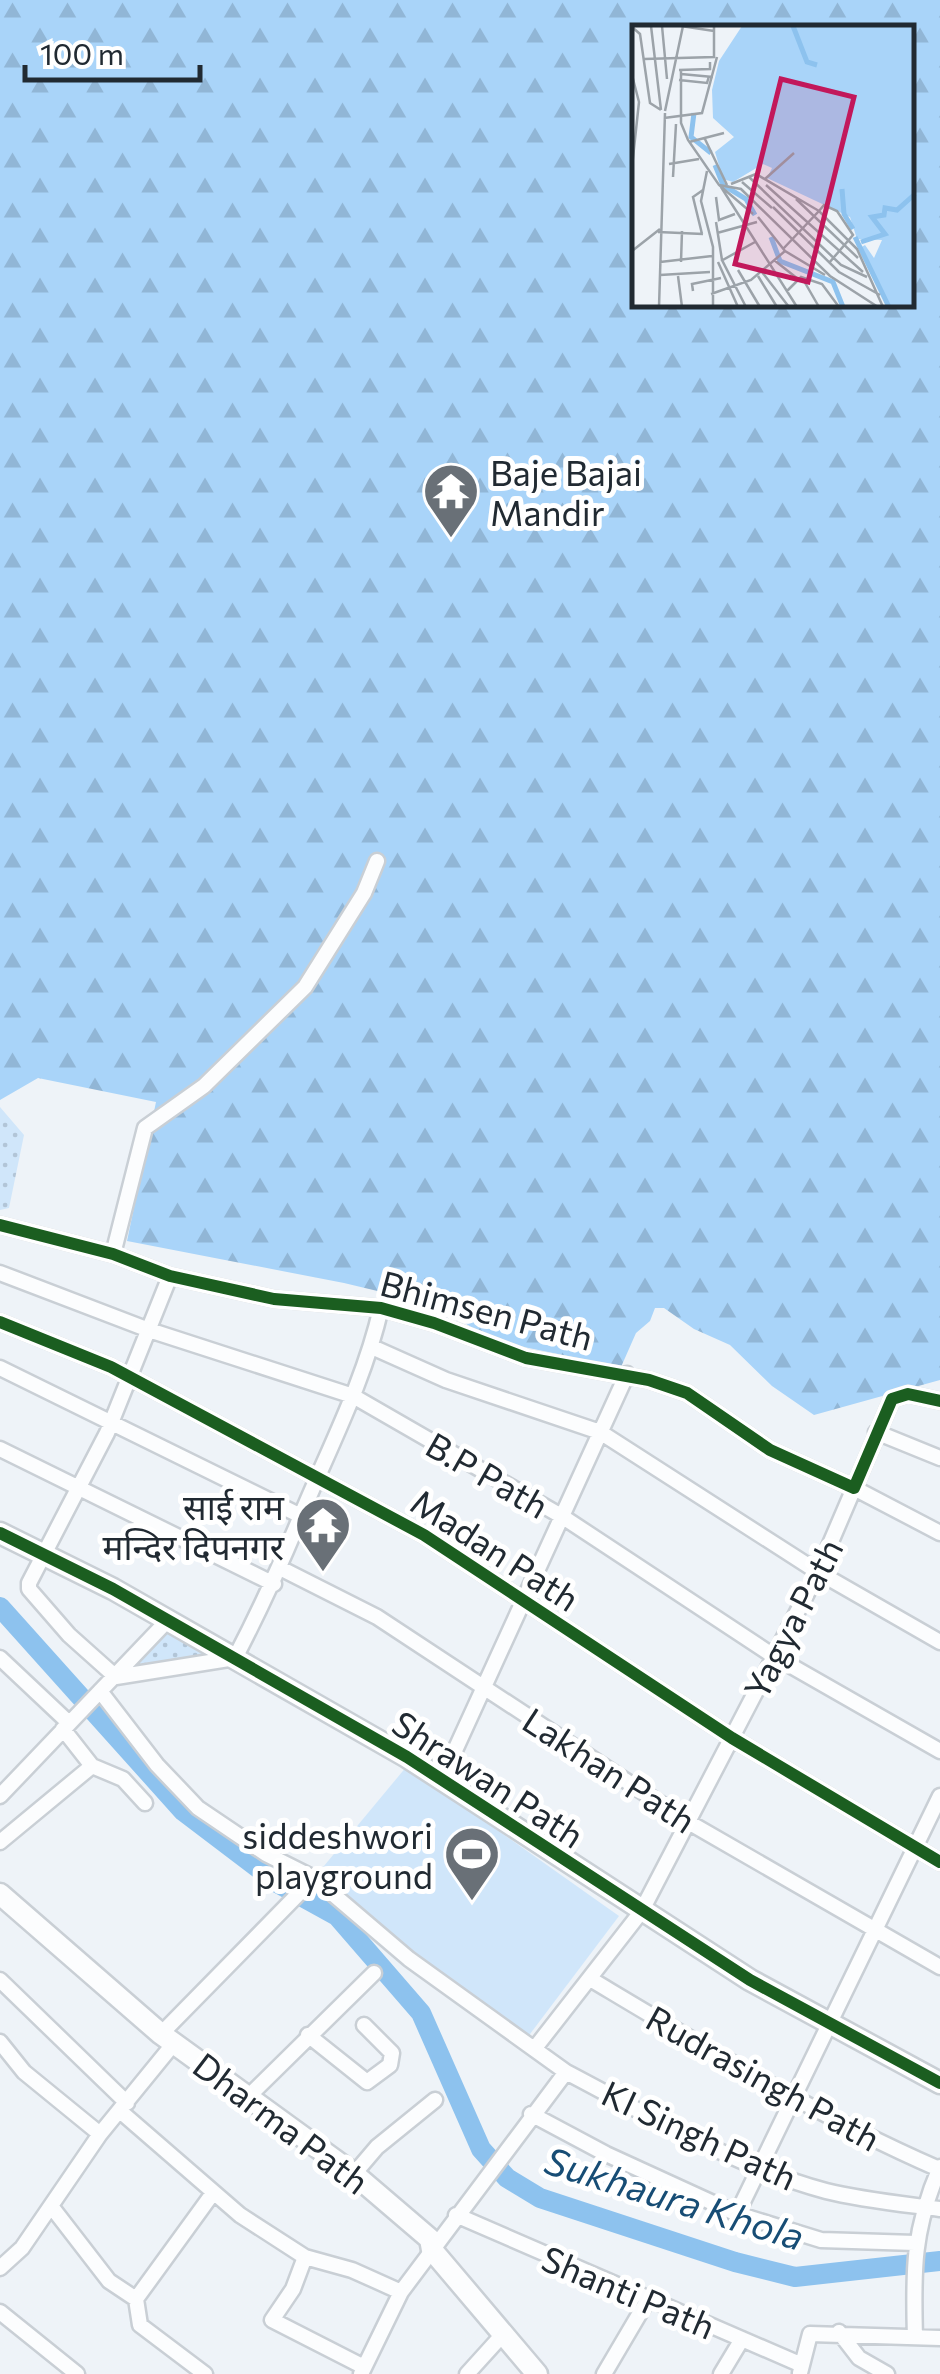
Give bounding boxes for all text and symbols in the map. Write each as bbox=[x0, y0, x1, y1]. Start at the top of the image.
scale bar bbox=[25, 20, 200, 82]
inset map bbox=[632, 25, 915, 308]
text: 100 m bbox=[40, 34, 124, 71]
place label: Baje Bajai Mandir bbox=[490, 450, 642, 533]
temple icon: Baje Bajai Mandir bbox=[421, 461, 481, 540]
street label: Bhimsen Path bbox=[376, 1260, 598, 1358]
street label: B.P Path bbox=[419, 1422, 557, 1526]
street label: Madan Path bbox=[404, 1479, 588, 1619]
place label: साई राम मन्दिर दिपनगर bbox=[103, 1484, 285, 1567]
temple icon: साई राम मन्दिर दिपनगर bbox=[293, 1495, 353, 1574]
street label: Yagya Path bbox=[733, 1531, 851, 1705]
street label: Lakhan Path bbox=[516, 1697, 704, 1841]
street label: Shrawan Path bbox=[385, 1700, 593, 1856]
place label: siddeshwori playground bbox=[242, 1813, 433, 1896]
sports icon: siddeshwori playground bbox=[442, 1824, 502, 1903]
street label: Rudrasingh Path bbox=[640, 1995, 888, 2159]
street label: Dharma Path bbox=[186, 2042, 378, 2202]
street label: KI Singh Path bbox=[596, 2070, 804, 2198]
water label: Sukhaura Khola bbox=[540, 2135, 810, 2259]
street label: Shanti Path bbox=[536, 2235, 722, 2347]

